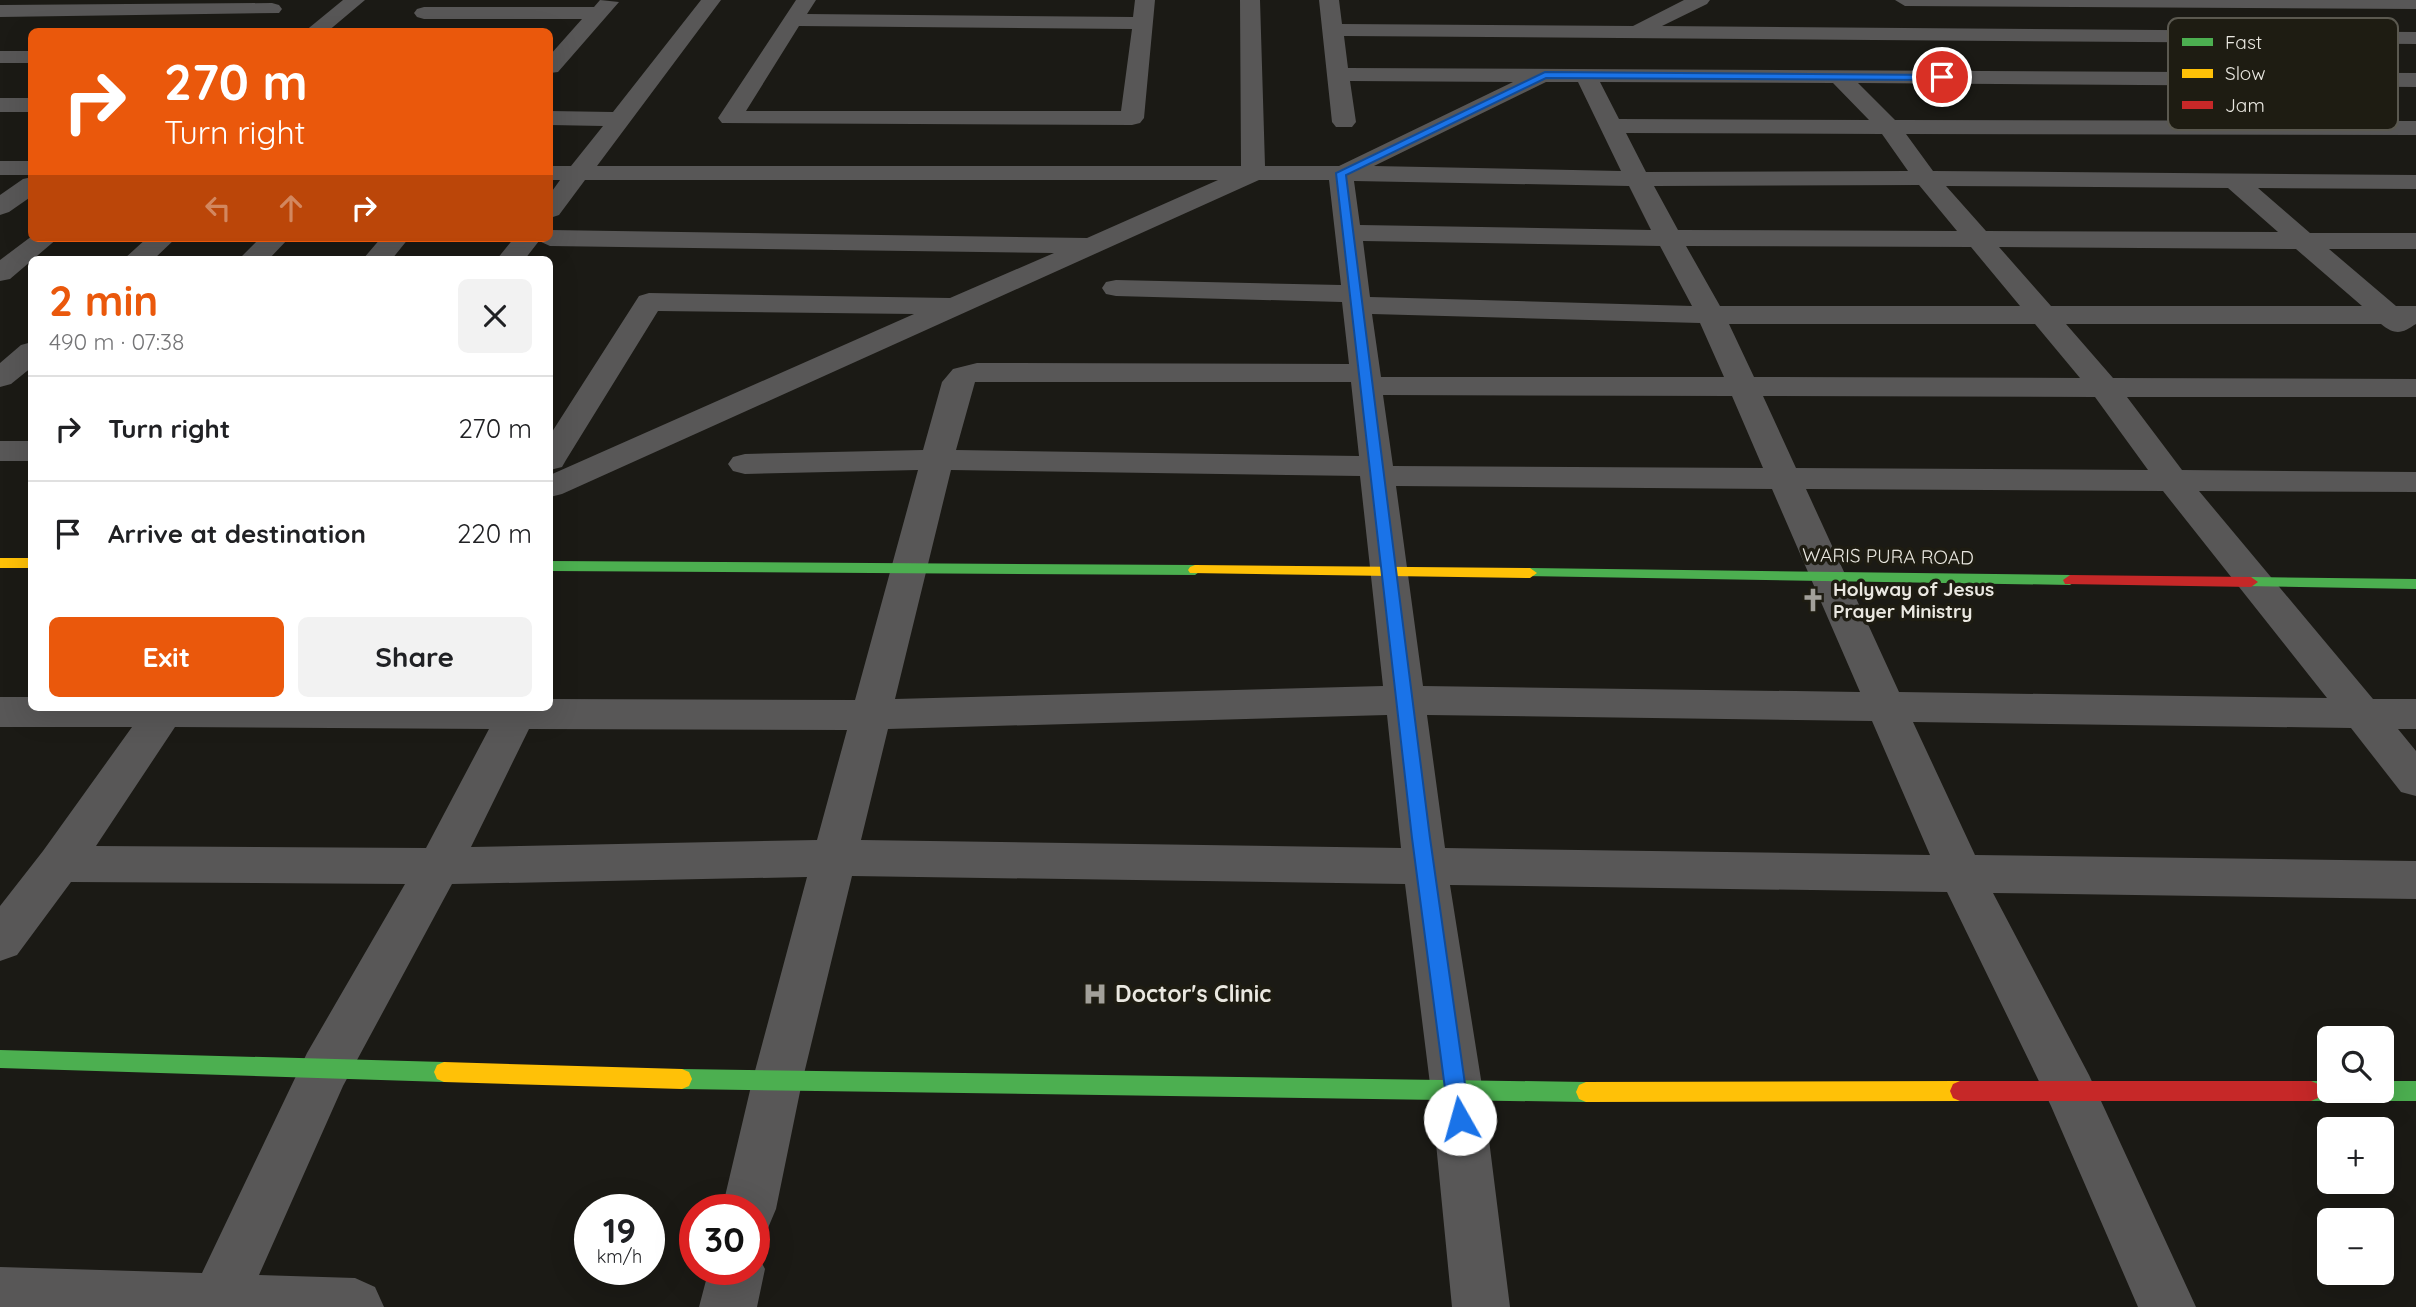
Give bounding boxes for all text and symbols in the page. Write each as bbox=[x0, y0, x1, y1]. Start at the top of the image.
legend bbox=[2168, 18, 2398, 130]
text: Fast bbox=[2225, 30, 2262, 54]
pin bbox=[1912, 47, 1972, 107]
text: 270 m bbox=[164, 51, 308, 112]
icon: right bbox=[49, 56, 140, 147]
icon: arrive bbox=[1923, 58, 1961, 96]
text: Slow bbox=[2225, 61, 2266, 85]
text: Jam bbox=[2225, 93, 2265, 117]
text: Turn right bbox=[164, 112, 305, 152]
icon: left bbox=[199, 189, 237, 227]
icon: ahead bbox=[272, 189, 310, 227]
icon: right bbox=[345, 189, 383, 227]
text: 2 min bbox=[49, 274, 158, 327]
button: close bbox=[458, 279, 532, 353]
text: 490 m · 07:38 bbox=[49, 327, 184, 356]
icon: right bbox=[49, 410, 87, 448]
text: Turn right bbox=[108, 412, 230, 445]
text: 270 m bbox=[458, 412, 532, 445]
icon: arrive bbox=[49, 515, 87, 553]
text: Arrive at destination bbox=[108, 517, 366, 550]
text: 220 m bbox=[457, 517, 532, 550]
street label: WARIS PURA ROAD bbox=[1802, 543, 1974, 569]
place label: Holyway of Jesus Prayer Ministry bbox=[1833, 577, 1994, 623]
church icon: Holyway of Jesus Prayer Ministry bbox=[1799, 586, 1827, 614]
button: Exit bbox=[49, 617, 284, 697]
button: Share bbox=[298, 617, 532, 697]
place label: Doctor's Clinic bbox=[1115, 979, 1271, 1008]
hospital icon: Doctor's Clinic bbox=[1081, 980, 1109, 1008]
map controls bbox=[2317, 1026, 2394, 1285]
button: search bbox=[2317, 1026, 2394, 1103]
position arrow bbox=[1423, 1082, 1497, 1156]
button: + bbox=[2317, 1117, 2394, 1194]
speed limit sign: 30 bbox=[679, 1194, 770, 1285]
text: 19 bbox=[603, 1208, 636, 1252]
button: − bbox=[2317, 1208, 2394, 1285]
text: km/h bbox=[597, 1245, 642, 1268]

